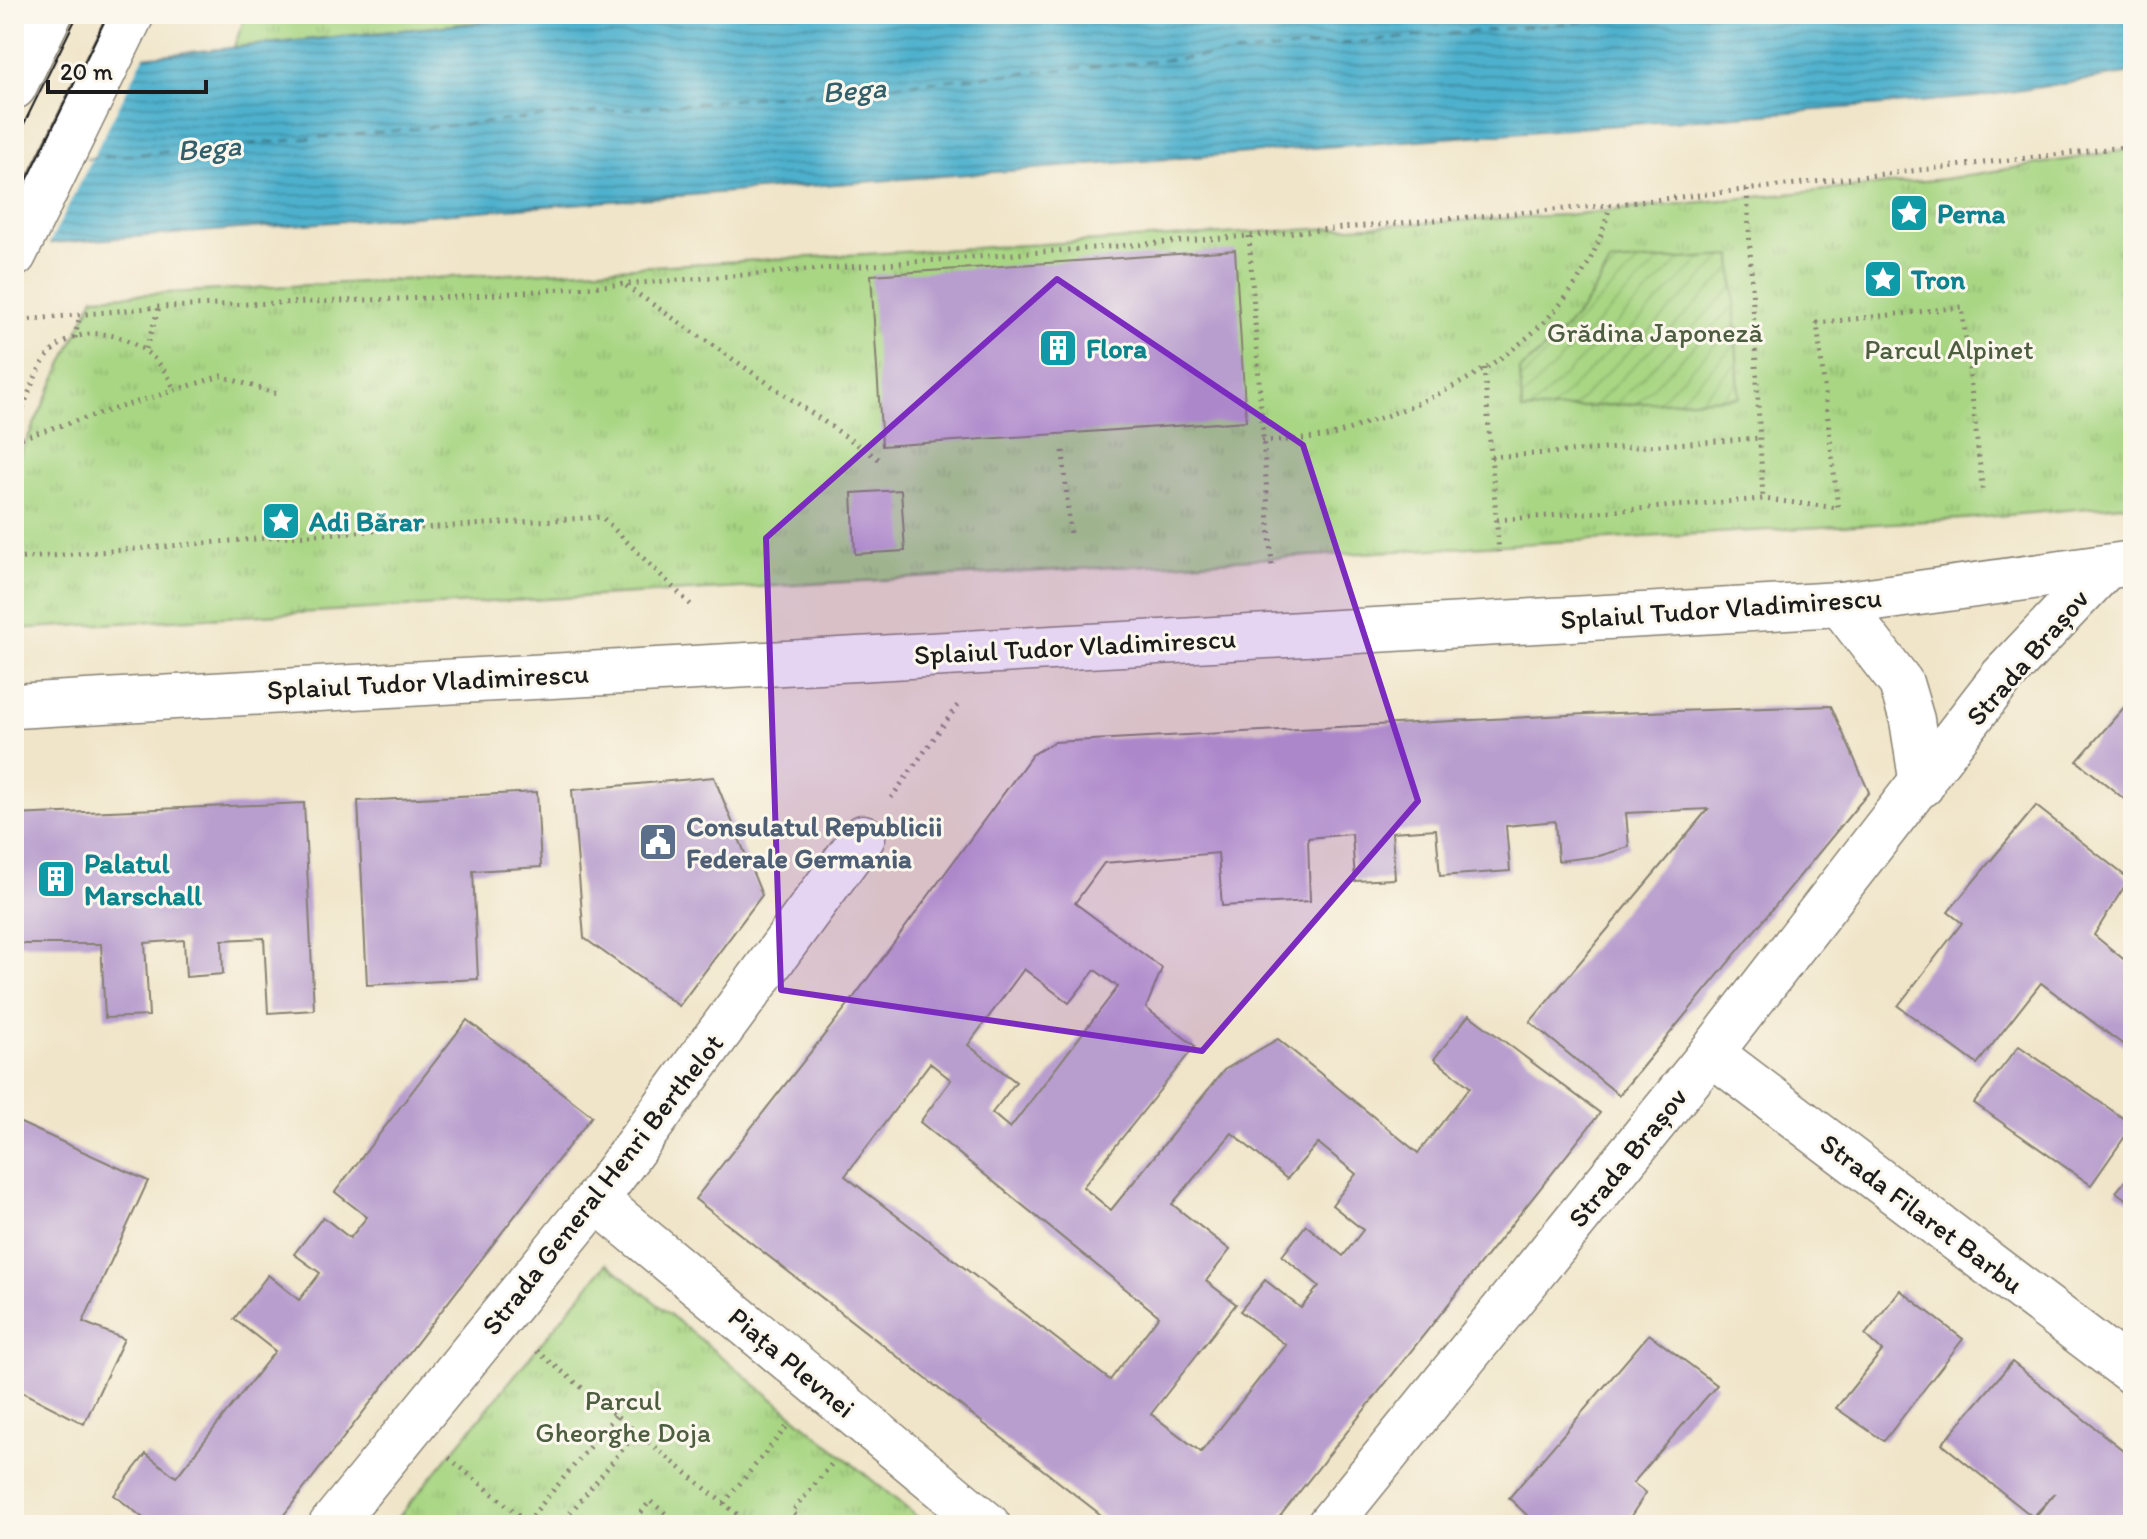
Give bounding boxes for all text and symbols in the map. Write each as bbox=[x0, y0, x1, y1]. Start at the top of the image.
scale bar bbox=[48, 44, 206, 94]
text: 20 m bbox=[60, 57, 113, 86]
water label: Bega bbox=[821, 68, 889, 111]
water label: Bega bbox=[176, 126, 244, 169]
place icon: Perna bbox=[1888, 192, 1930, 234]
place label: Perna bbox=[1937, 196, 2006, 230]
place icon: Tron bbox=[1862, 258, 1904, 300]
place label: Tron bbox=[1910, 262, 1965, 296]
park label: Grădina Japoneză bbox=[1547, 315, 1764, 349]
building icon: Flora bbox=[1037, 327, 1079, 369]
place label: Flora bbox=[1086, 331, 1147, 365]
park label: Parcul Alpinet bbox=[1864, 332, 2034, 366]
place icon: Adi Bărar bbox=[260, 500, 302, 542]
place label: Adi Bărar bbox=[308, 504, 425, 538]
street label: Splaiul Tudor Vladimirescu bbox=[1559, 580, 1883, 636]
street label: Strada Brașov bbox=[1958, 582, 2096, 732]
street label: Splaiul Tudor Vladimirescu bbox=[913, 621, 1237, 671]
street label: Splaiul Tudor Vladimirescu bbox=[266, 656, 590, 706]
place label: Consulatul Republicii Federale Germania bbox=[686, 809, 942, 875]
public building icon: Consulatul Republicii Federale Germania bbox=[637, 821, 679, 863]
place label: Palatul Marschall bbox=[84, 846, 202, 912]
building icon: Palatul Marschall bbox=[35, 858, 77, 900]
street label: Strada General Henri Berthelot bbox=[474, 1027, 730, 1341]
street label: Strada Brașov bbox=[1560, 1080, 1694, 1234]
street label: Strada Filaret Barbu bbox=[1814, 1126, 2030, 1300]
street label: Piața Plevnei bbox=[722, 1299, 862, 1425]
park label: Parcul Gheorghe Doja bbox=[535, 1383, 711, 1449]

